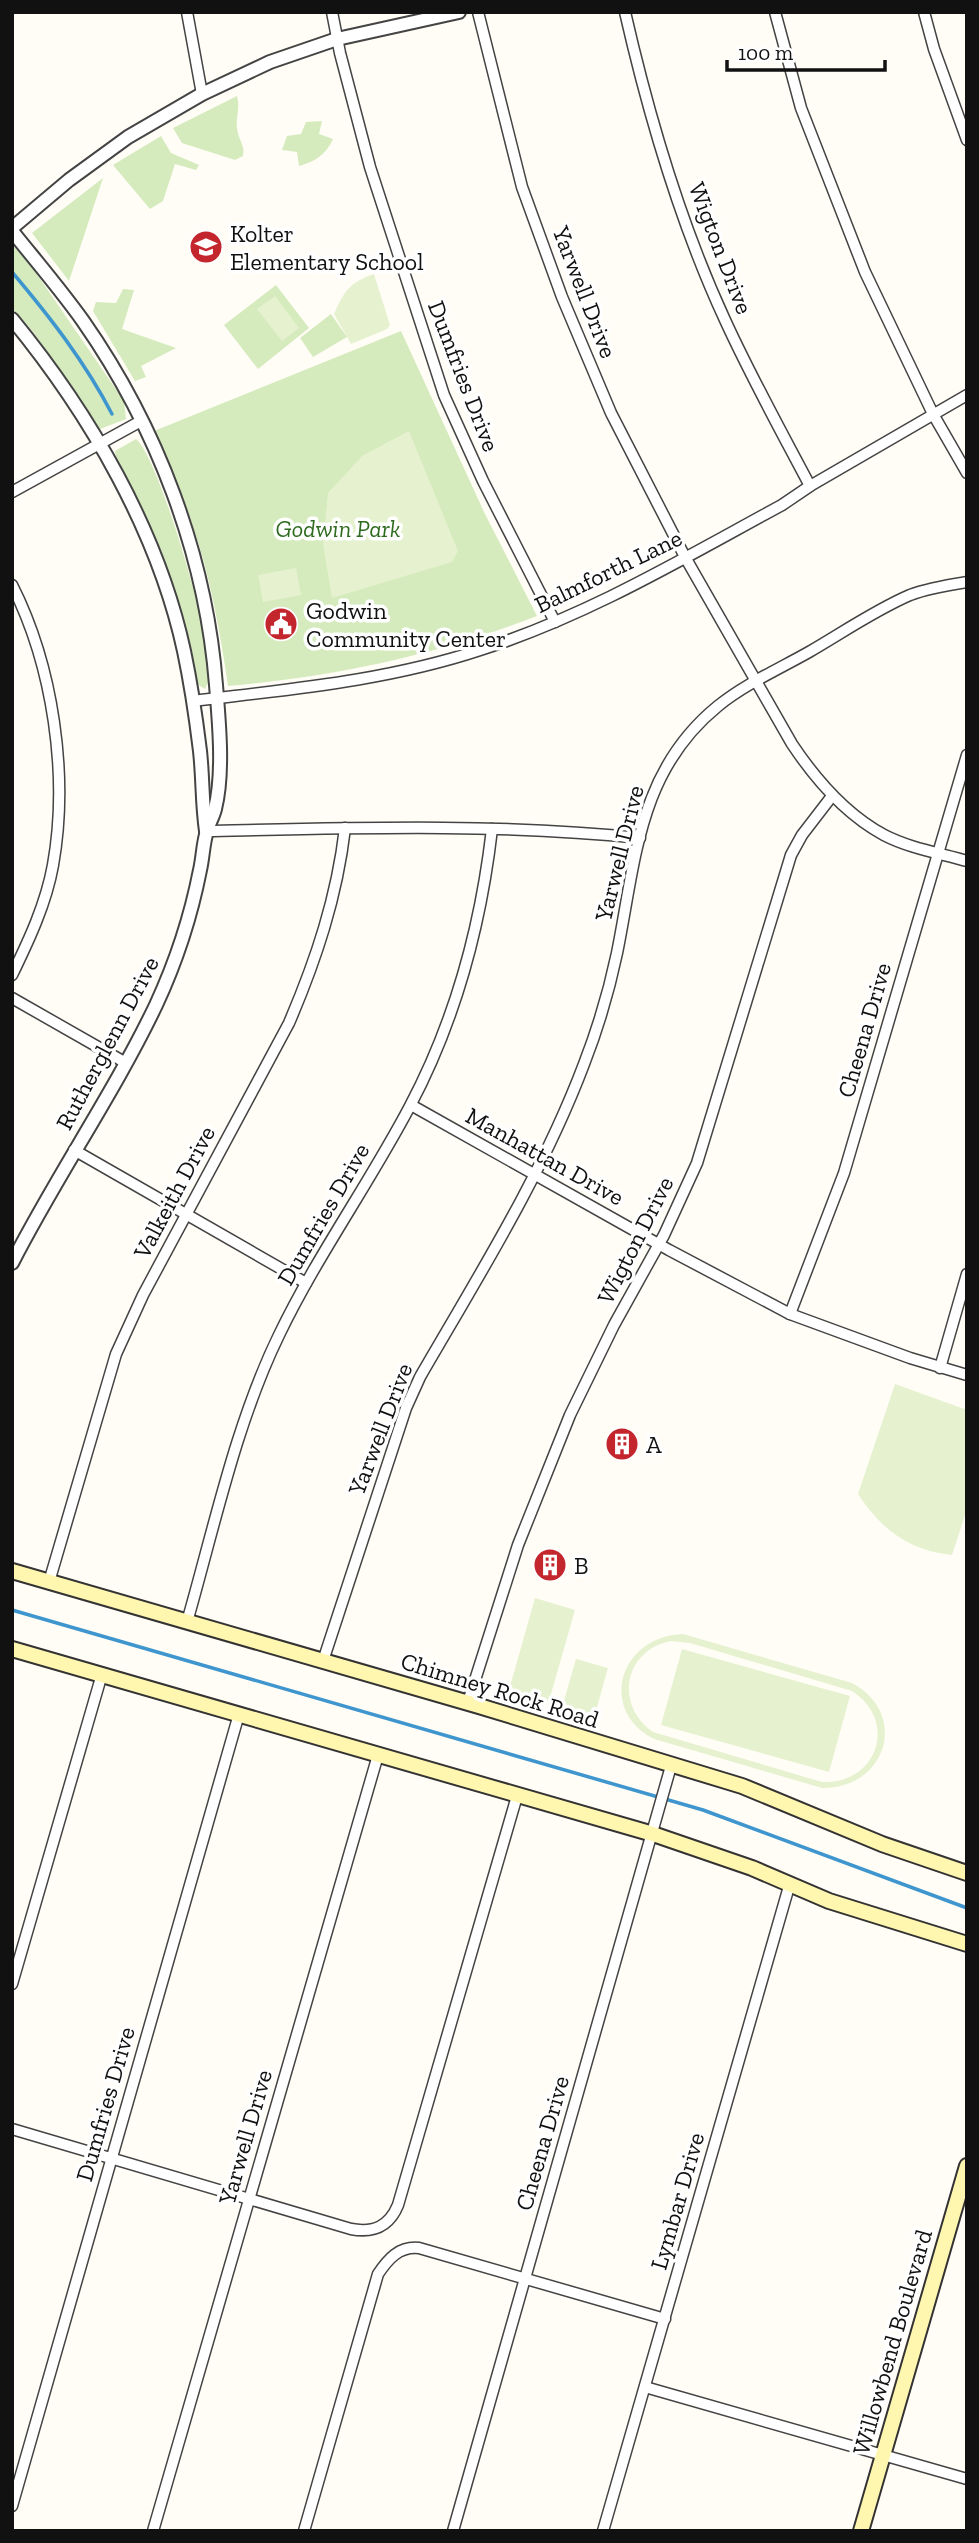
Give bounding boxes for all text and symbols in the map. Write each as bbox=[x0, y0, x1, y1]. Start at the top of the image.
scale bar bbox=[727, 28, 884, 72]
text: 100 m bbox=[738, 40, 793, 65]
street label: Wigton Drive bbox=[683, 178, 759, 318]
place label: Kolter Elementary School bbox=[230, 219, 424, 276]
street label: Yarwell Drive bbox=[546, 221, 623, 362]
school or university icon: Kolter Elementary School bbox=[187, 228, 225, 266]
street label: Dumfries Drive bbox=[422, 296, 506, 456]
park label: Godwin Park bbox=[276, 514, 401, 543]
street label: Balmforth Lane bbox=[530, 523, 686, 619]
place label: Godwin Community Center bbox=[306, 596, 506, 653]
public building icon: Godwin Community Center bbox=[262, 605, 300, 643]
street label: Yarwell Drive bbox=[588, 782, 650, 925]
street label: Rutherglenn Drive bbox=[49, 951, 165, 1135]
street label: Cheena Drive bbox=[831, 959, 897, 1101]
street label: Manhattan Drive bbox=[461, 1101, 629, 1211]
street label: Valkeith Drive bbox=[126, 1121, 221, 1264]
street label: Dumfries Drive bbox=[271, 1138, 375, 1290]
street label: Wigton Drive bbox=[591, 1172, 679, 1308]
street label: Yarwell Drive bbox=[341, 1359, 418, 1500]
building icon: A bbox=[603, 1425, 641, 1463]
place label: A bbox=[646, 1430, 662, 1459]
building icon: B bbox=[531, 1546, 569, 1584]
place label: B bbox=[574, 1551, 589, 1580]
street label: Chimney Rock Road bbox=[397, 1646, 603, 1734]
street label: Dumfries Drive bbox=[69, 2023, 141, 2185]
street label: Yarwell Drive bbox=[212, 2066, 278, 2209]
street label: Cheena Drive bbox=[509, 2072, 575, 2214]
street label: Lymbar Drive bbox=[644, 2129, 710, 2273]
street label: Willowbend Boulevard bbox=[846, 2226, 938, 2458]

